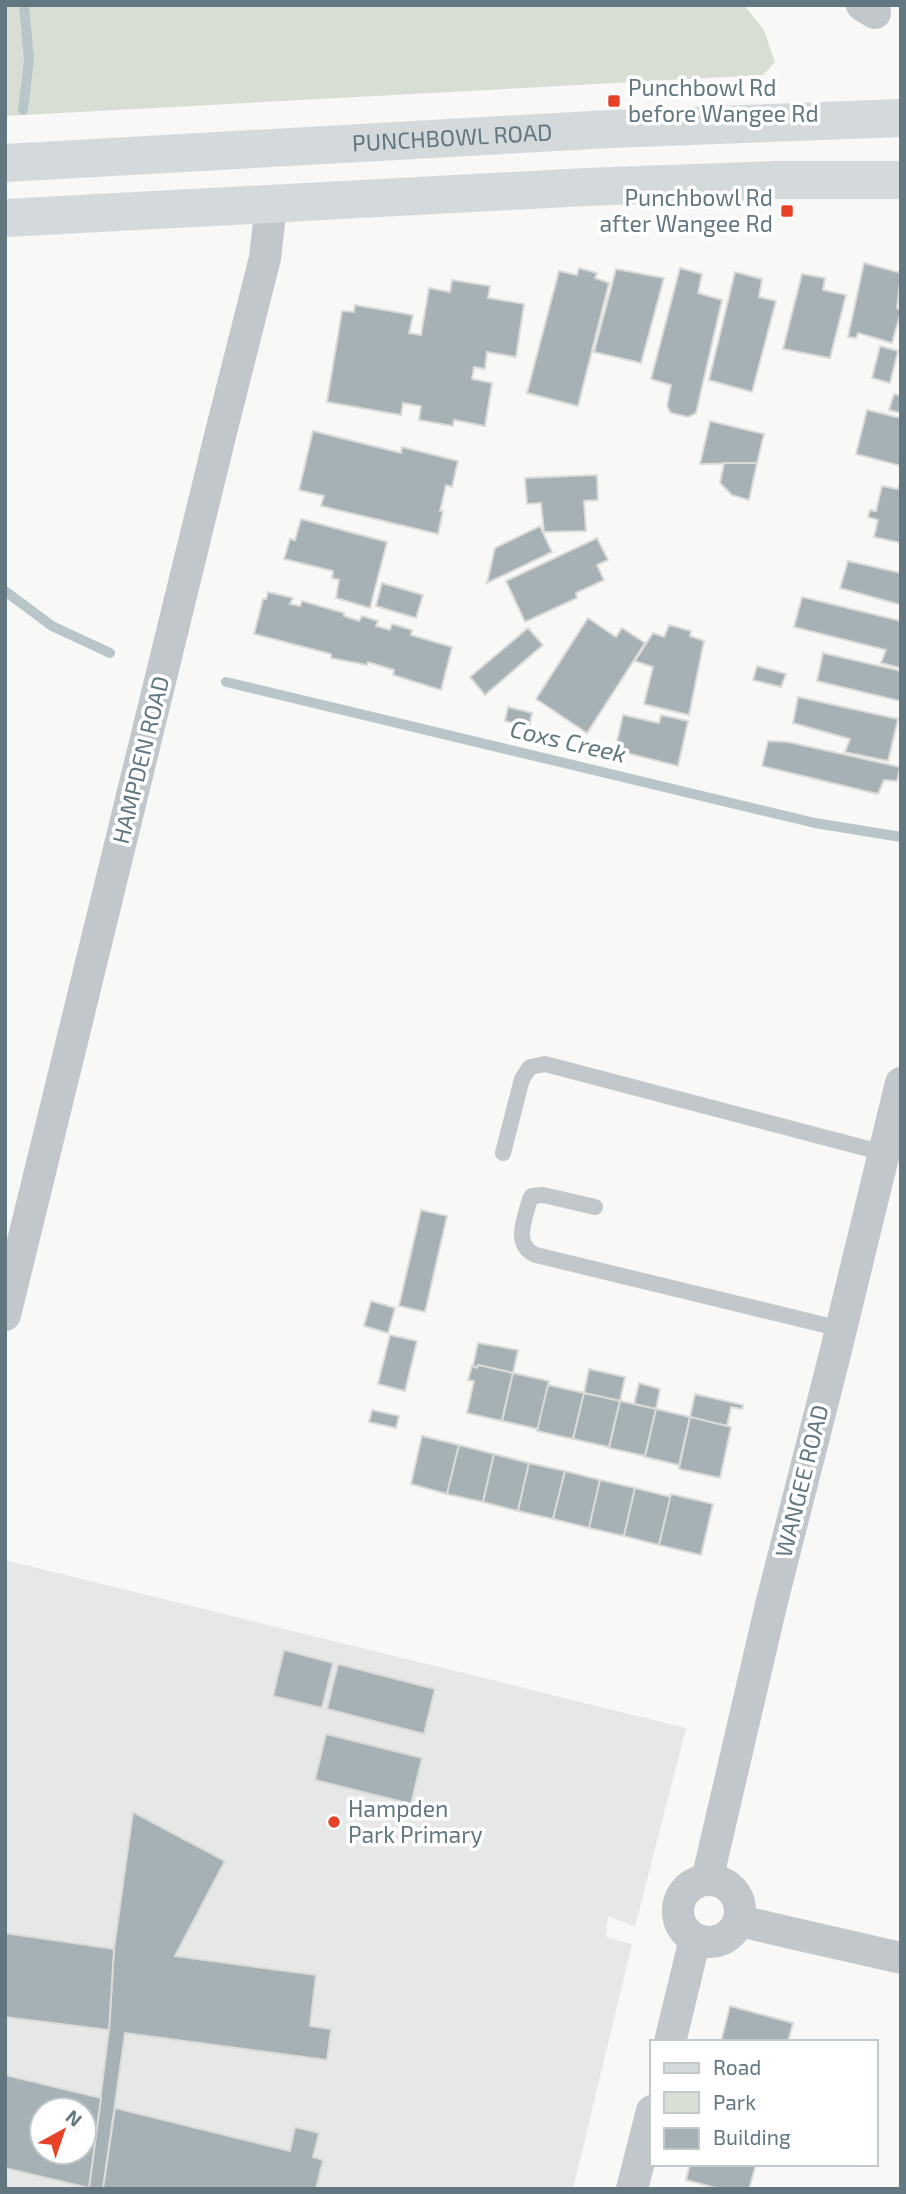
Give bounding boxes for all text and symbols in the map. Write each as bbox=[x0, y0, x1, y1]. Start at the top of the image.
place label: Punchbowl Rd before Wangee Rd bbox=[628, 73, 819, 127]
marker: Punchbowl Rd before Wangee Rd bbox=[606, 93, 622, 109]
street label: PUNCHBOWL ROAD bbox=[351, 117, 553, 156]
place label: Punchbowl Rd after Wangee Rd bbox=[599, 183, 773, 237]
marker: Punchbowl Rd after Wangee Rd bbox=[779, 203, 795, 219]
street label: HAMPDEN ROAD bbox=[106, 673, 174, 847]
water label: Coxs Creek bbox=[508, 713, 629, 768]
street label: WANGEE ROAD bbox=[769, 1402, 834, 1560]
place label: Hampden Park Primary bbox=[348, 1794, 483, 1848]
marker: Hampden Park Primary bbox=[326, 1814, 342, 1830]
legend bbox=[650, 2040, 878, 2166]
text: Road bbox=[713, 2054, 761, 2079]
text: Park bbox=[713, 2089, 756, 2114]
north arrow bbox=[28, 2096, 98, 2166]
text: N bbox=[62, 2104, 87, 2131]
text: Building bbox=[713, 2124, 791, 2149]

